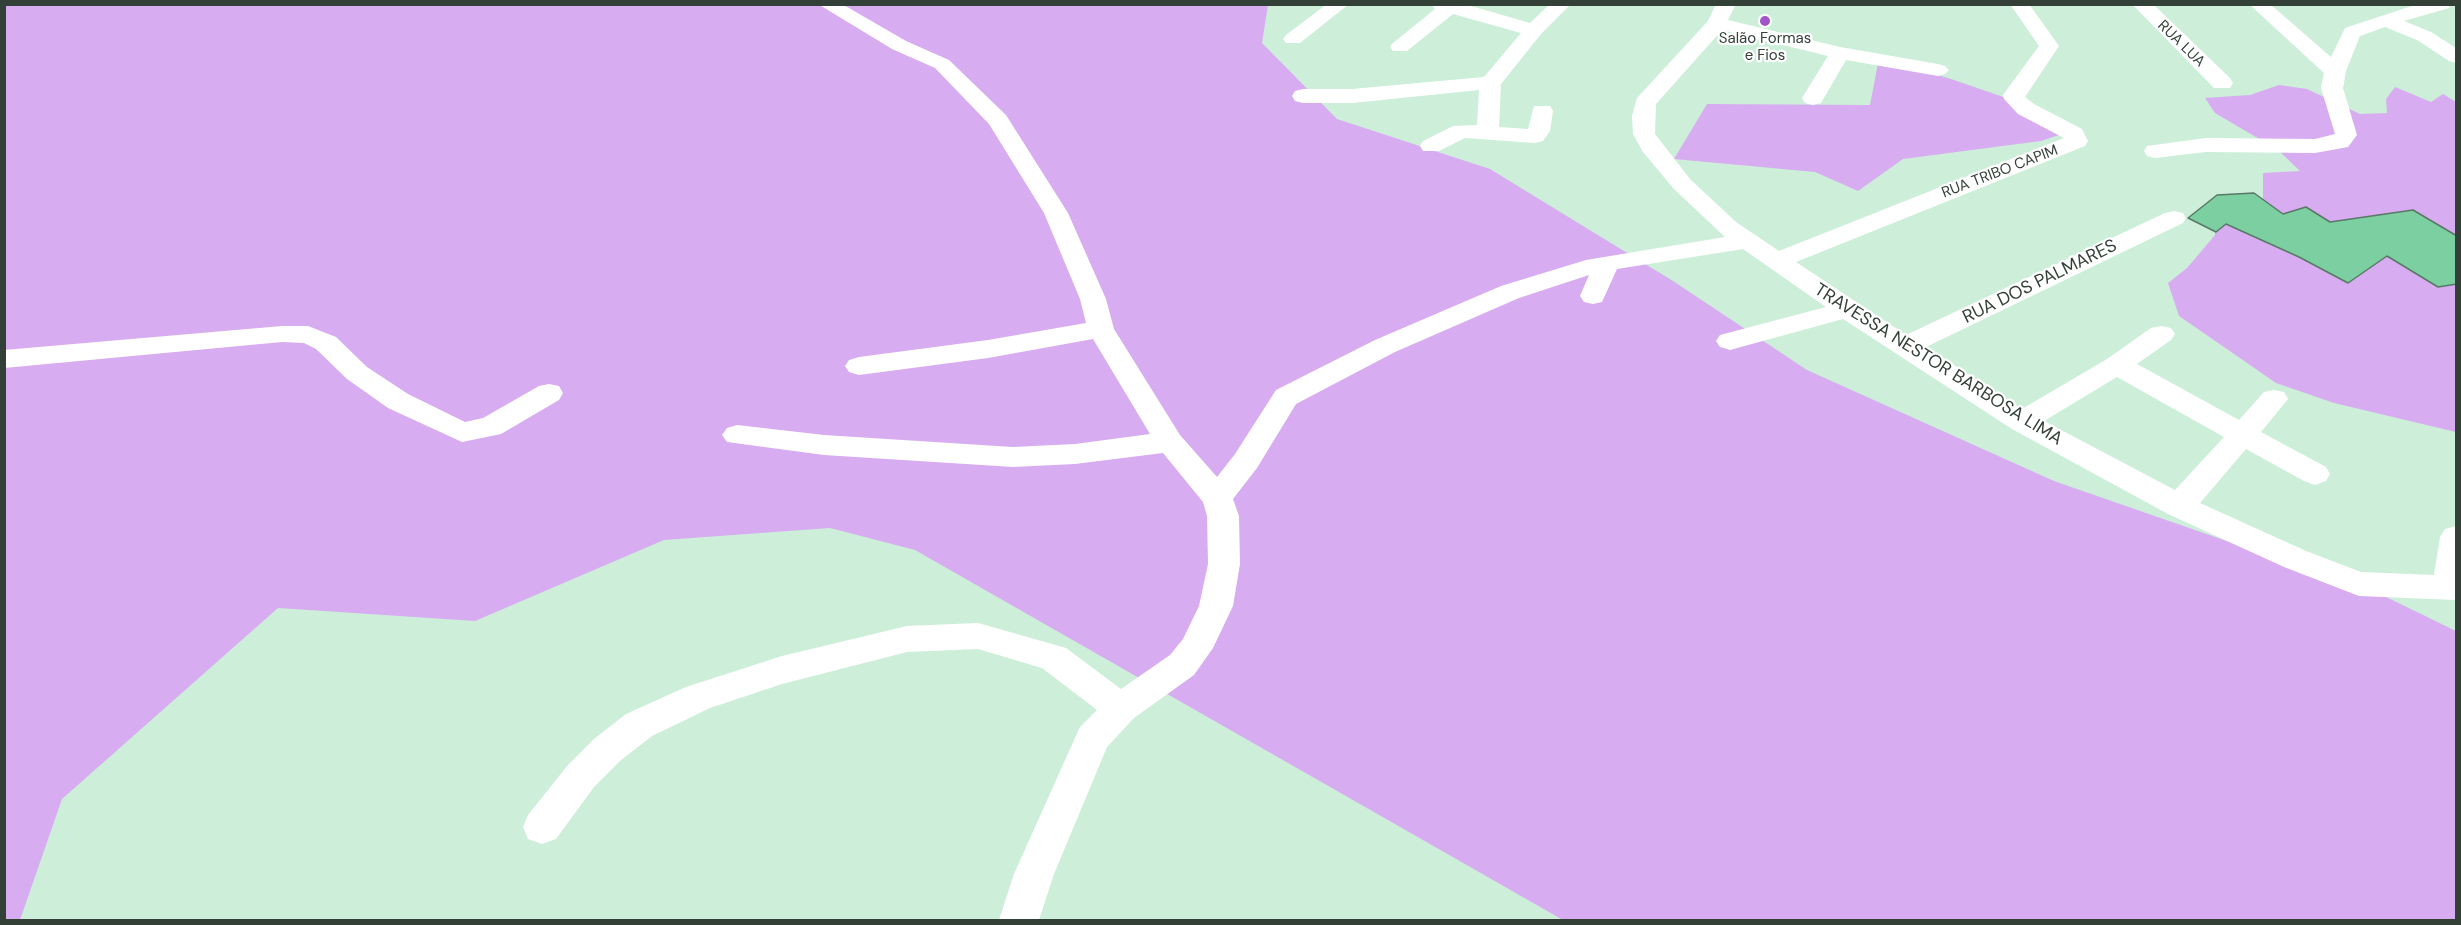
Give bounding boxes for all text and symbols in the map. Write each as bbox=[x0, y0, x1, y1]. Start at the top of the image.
marker: Salão Formas e Fios bbox=[1758, 14, 1772, 28]
street label: RUA LUA bbox=[2154, 17, 2208, 71]
place label: Salão Formas e Fios bbox=[1719, 30, 1811, 65]
street label: RUA TRIBO CAPIM bbox=[1939, 142, 2061, 202]
street label: RUA DOS PALMARES bbox=[1959, 235, 2121, 329]
street label: TRAVESSA NESTOR BARBOSA LIMA bbox=[1810, 279, 2066, 451]

